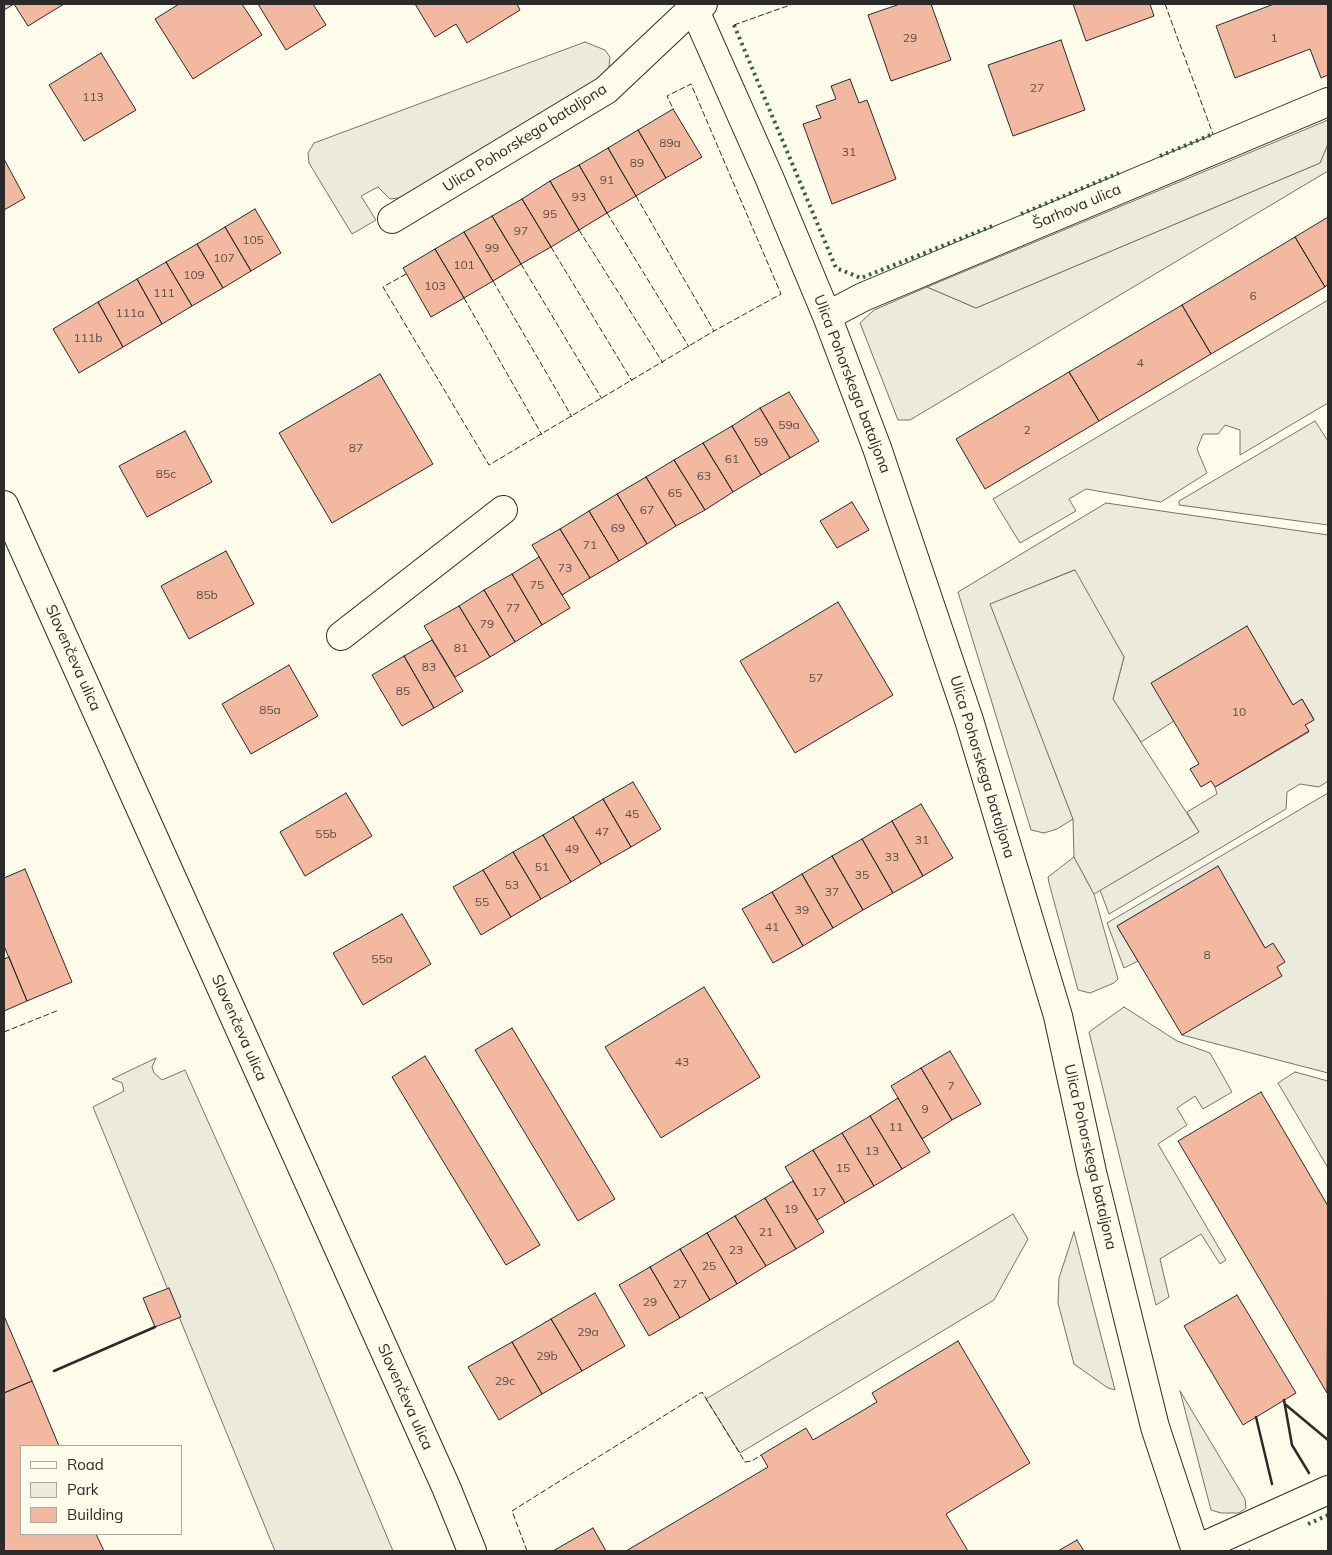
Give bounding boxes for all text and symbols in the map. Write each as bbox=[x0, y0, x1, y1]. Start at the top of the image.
house number: 29 bbox=[903, 31, 917, 45]
house number: 1 bbox=[1270, 31, 1278, 45]
street label: Ulica Pohorskega bataljona bbox=[440, 80, 610, 196]
house number: 27 bbox=[1030, 81, 1044, 95]
house number: 113 bbox=[82, 90, 104, 104]
house number: 89a bbox=[659, 136, 681, 150]
house number: 31 bbox=[842, 145, 856, 159]
house number: 89 bbox=[630, 156, 644, 170]
house number: 91 bbox=[600, 173, 614, 187]
street label: Šarhova ulica bbox=[1030, 180, 1124, 234]
house number: 93 bbox=[572, 190, 586, 204]
house number: 95 bbox=[543, 207, 557, 221]
house number: 97 bbox=[514, 224, 528, 238]
house number: 105 bbox=[242, 233, 264, 247]
house number: 99 bbox=[485, 241, 499, 255]
house number: 107 bbox=[213, 251, 235, 265]
house number: 101 bbox=[453, 258, 475, 272]
house number: 109 bbox=[183, 268, 205, 282]
house number: 103 bbox=[424, 279, 446, 293]
house number: 111 bbox=[153, 286, 175, 300]
house number: 6 bbox=[1249, 289, 1257, 303]
street label: Ulica Pohorskega bataljona bbox=[810, 292, 894, 476]
house number: 111a bbox=[116, 306, 144, 320]
house number: 111b bbox=[74, 331, 102, 345]
house number: 4 bbox=[1136, 356, 1144, 370]
house number: 59a bbox=[778, 418, 800, 432]
house number: 2 bbox=[1023, 423, 1031, 437]
house number: 59 bbox=[754, 435, 768, 449]
house number: 87 bbox=[349, 441, 363, 455]
house number: 61 bbox=[725, 452, 739, 466]
house number: 85c bbox=[156, 467, 176, 481]
house number: 63 bbox=[697, 469, 711, 483]
house number: 65 bbox=[668, 486, 682, 500]
house number: 67 bbox=[640, 503, 654, 517]
house number: 69 bbox=[611, 521, 625, 535]
house number: 71 bbox=[583, 538, 597, 552]
house number: 73 bbox=[558, 561, 572, 575]
house number: 75 bbox=[530, 578, 544, 592]
house number: 85b bbox=[196, 588, 218, 602]
house number: 77 bbox=[506, 601, 520, 615]
street label: Slovenčeva ulica bbox=[42, 602, 104, 714]
house number: 79 bbox=[480, 617, 494, 631]
house number: 81 bbox=[454, 641, 468, 655]
house number: 83 bbox=[422, 660, 436, 674]
house number: 57 bbox=[809, 671, 823, 685]
street label: Ulica Pohorskega bataljona bbox=[946, 674, 1018, 860]
house number: 85 bbox=[396, 684, 410, 698]
house number: 85a bbox=[259, 703, 281, 717]
house number: 10 bbox=[1232, 705, 1246, 719]
house number: 45 bbox=[625, 807, 639, 821]
house number: 47 bbox=[595, 825, 609, 839]
house number: 55b bbox=[315, 827, 337, 841]
house number: 31 bbox=[915, 833, 929, 847]
house number: 49 bbox=[565, 842, 579, 856]
house number: 33 bbox=[885, 850, 899, 864]
house number: 51 bbox=[535, 860, 549, 874]
house number: 35 bbox=[855, 868, 869, 882]
house number: 53 bbox=[505, 878, 519, 892]
house number: 37 bbox=[825, 885, 839, 899]
house number: 55 bbox=[475, 895, 489, 909]
house number: 39 bbox=[795, 903, 809, 917]
house number: 41 bbox=[765, 920, 779, 934]
house number: 8 bbox=[1203, 948, 1211, 962]
house number: 55a bbox=[371, 952, 393, 966]
street label: Slovenčeva ulica bbox=[208, 972, 270, 1084]
house number: 43 bbox=[675, 1055, 689, 1069]
street label: Ulica Pohorskega bataljona bbox=[1060, 1062, 1120, 1252]
house number: 7 bbox=[947, 1079, 955, 1093]
house number: 9 bbox=[921, 1102, 929, 1116]
house number: 11 bbox=[889, 1120, 903, 1134]
house number: 13 bbox=[865, 1144, 879, 1158]
house number: 15 bbox=[836, 1161, 850, 1175]
house number: 17 bbox=[812, 1185, 826, 1199]
house number: 19 bbox=[784, 1202, 798, 1216]
house number: 21 bbox=[759, 1225, 773, 1239]
house number: 23 bbox=[729, 1243, 743, 1257]
house number: 25 bbox=[702, 1259, 716, 1273]
house number: 27 bbox=[673, 1277, 687, 1291]
house number: 29 bbox=[643, 1295, 657, 1309]
house number: 29a bbox=[577, 1325, 599, 1339]
street label: Slovenčeva ulica bbox=[374, 1341, 436, 1453]
house number: 29b bbox=[536, 1349, 558, 1363]
house number: 29c bbox=[495, 1374, 515, 1388]
legend bbox=[20, 1445, 182, 1535]
text: Road bbox=[67, 1455, 104, 1474]
text: Park bbox=[67, 1480, 99, 1499]
text: Building bbox=[67, 1505, 123, 1524]

